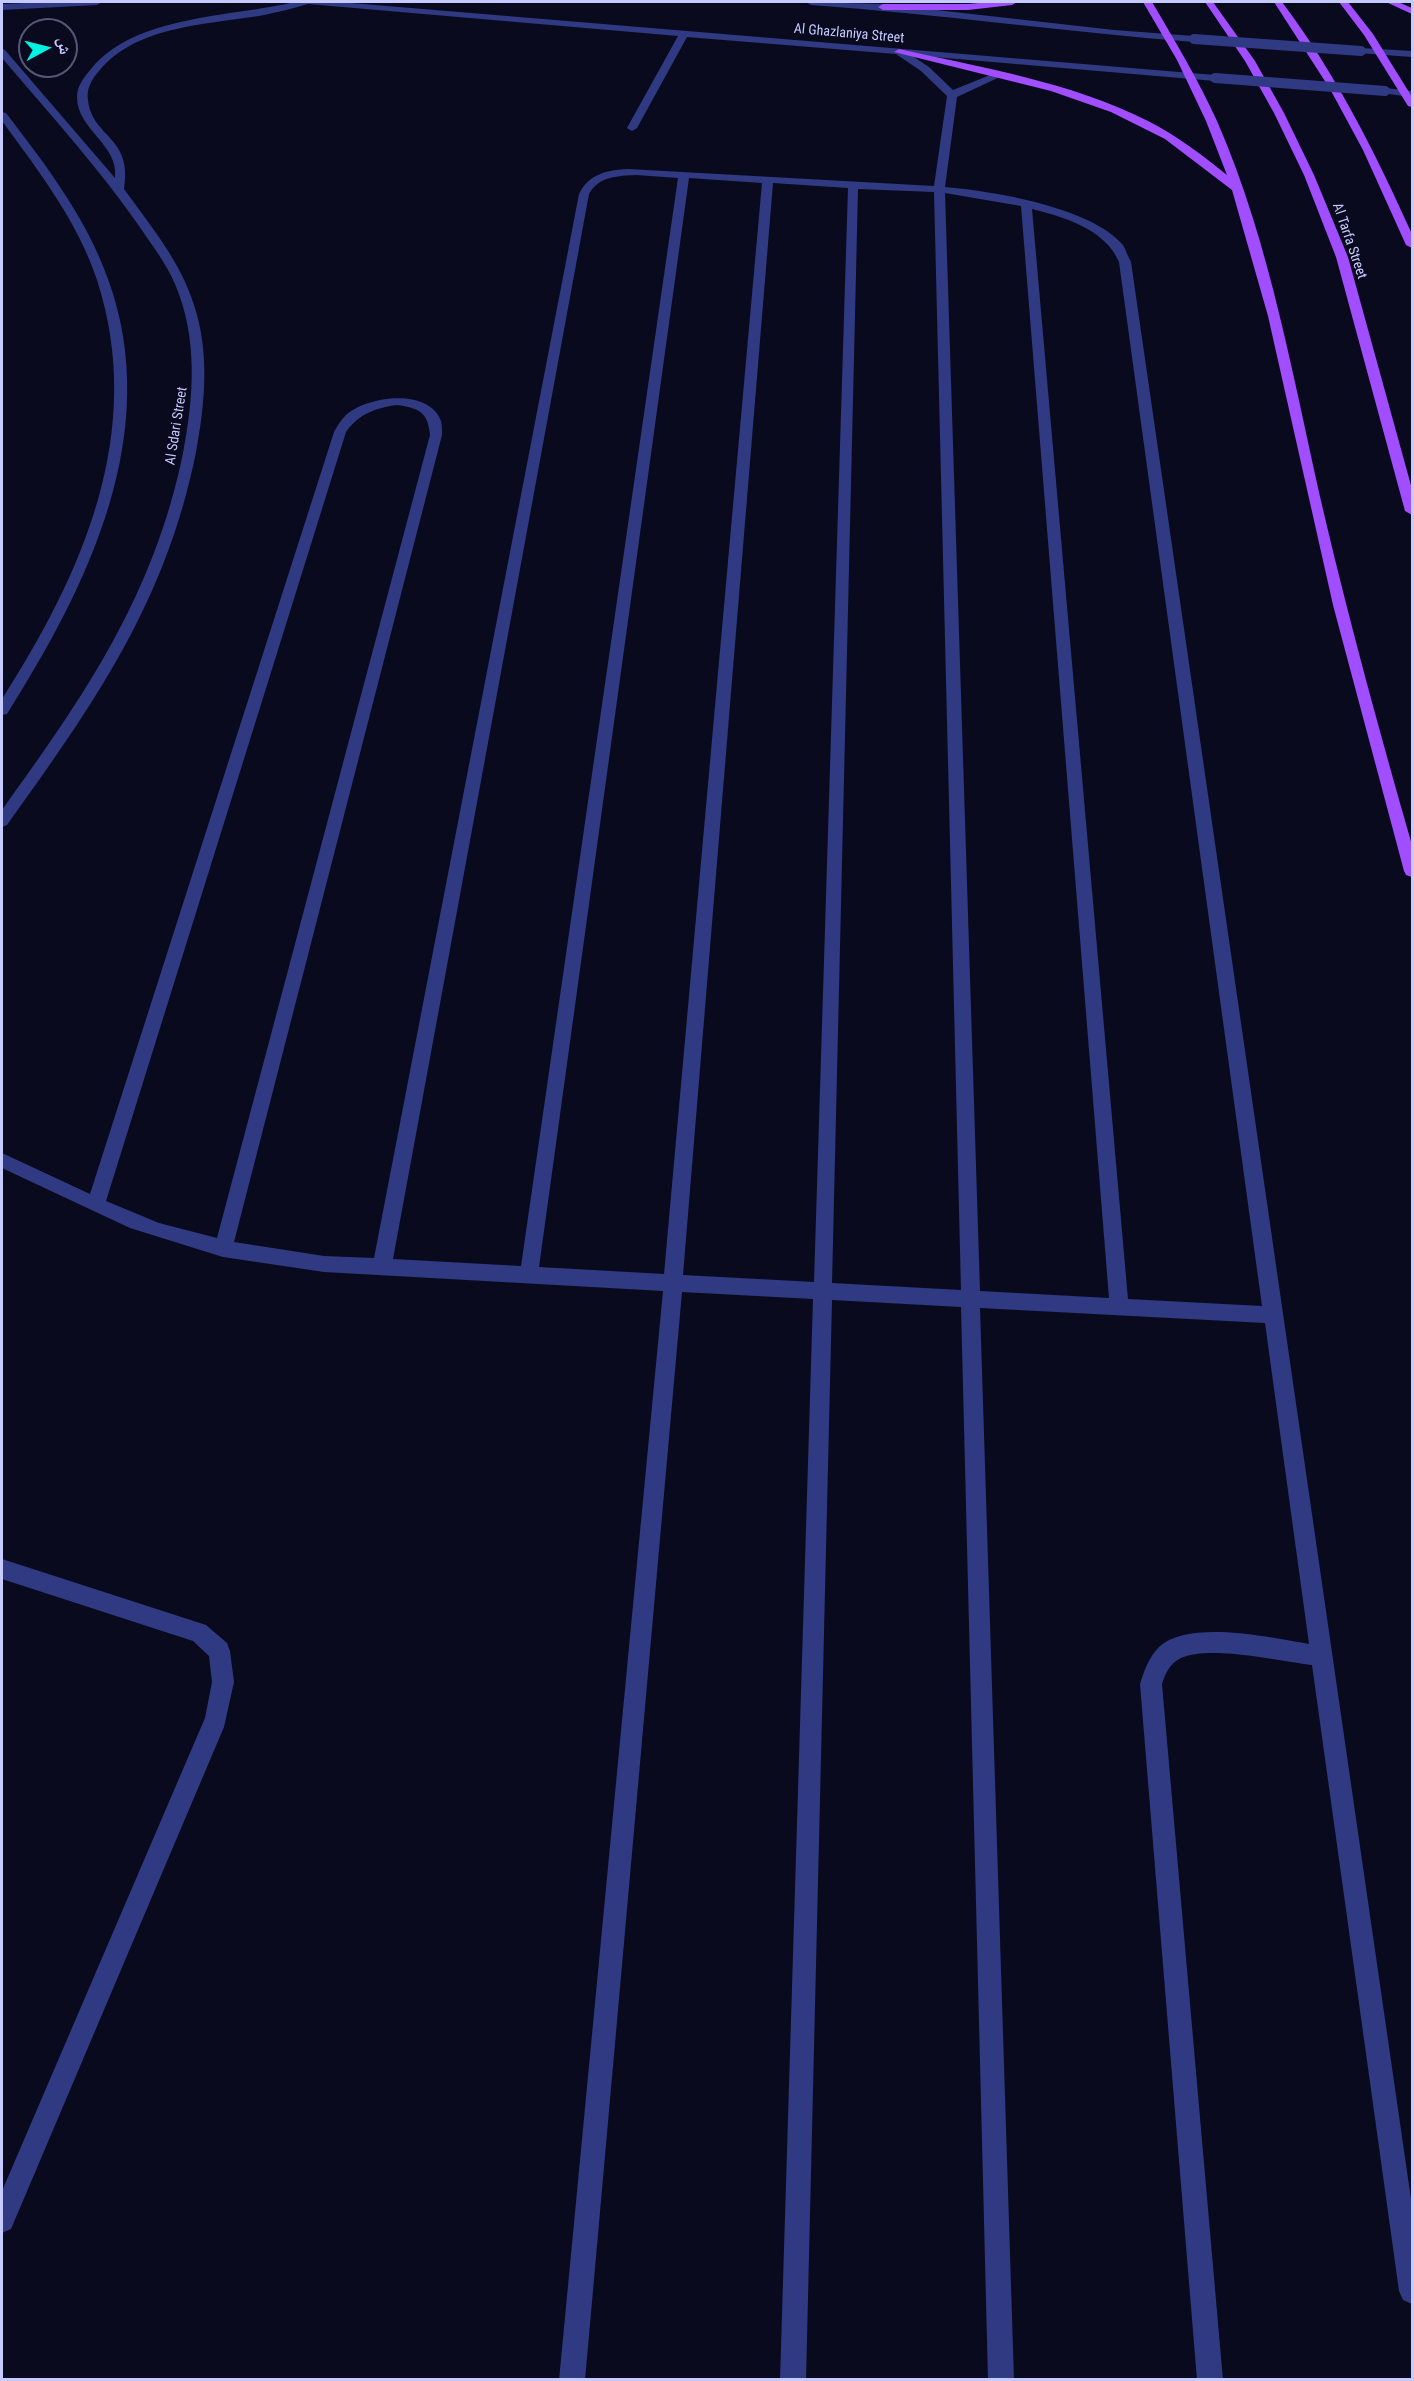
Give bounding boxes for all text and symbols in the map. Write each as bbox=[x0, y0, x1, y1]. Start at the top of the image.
north arrow bbox=[18, 18, 78, 78]
street label: Al Ghazlaniya Street bbox=[793, 21, 905, 47]
text: ش bbox=[54, 36, 75, 56]
street label: Al Tarfa Street bbox=[1328, 201, 1370, 281]
street label: Al Sdari Street bbox=[163, 386, 191, 466]

